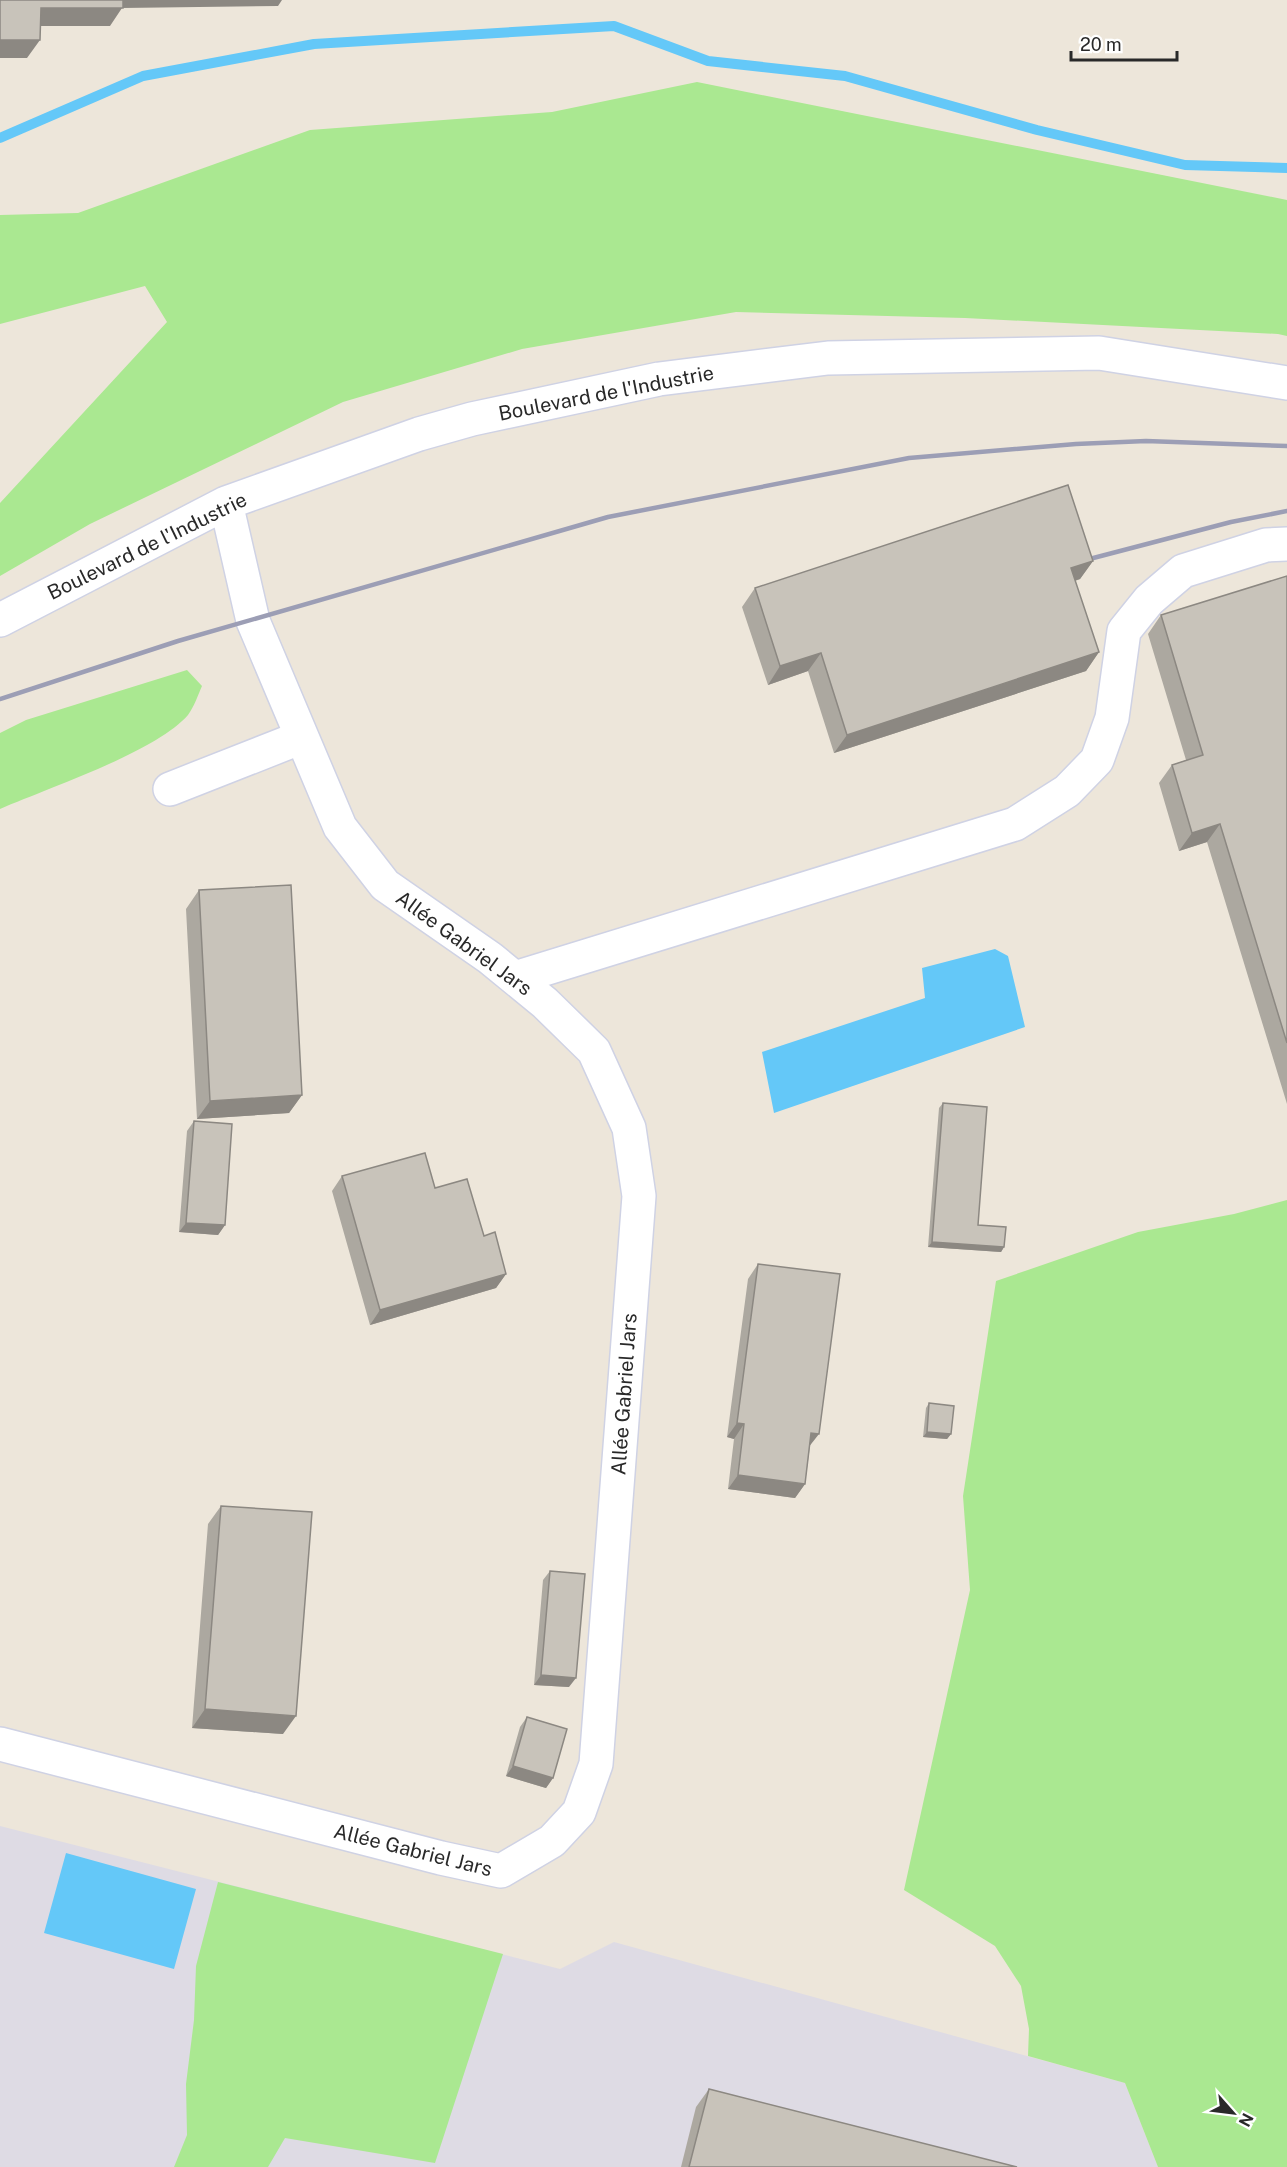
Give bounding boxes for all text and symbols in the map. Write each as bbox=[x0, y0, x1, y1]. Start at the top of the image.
scale bar bbox=[1071, 24, 1178, 62]
text: 20 m bbox=[1080, 34, 1122, 55]
street label: Boulevard de l'Industrie bbox=[496, 360, 716, 426]
street label: Boulevard de l'Industrie bbox=[43, 487, 251, 605]
street label: Allée Gabriel Jars bbox=[391, 886, 537, 1000]
street label: Allée Gabriel Jars bbox=[606, 1312, 642, 1476]
street label: Allée Gabriel Jars bbox=[331, 1819, 495, 1881]
north arrow bbox=[1203, 2083, 1263, 2143]
text: N bbox=[1234, 2110, 1257, 2130]

